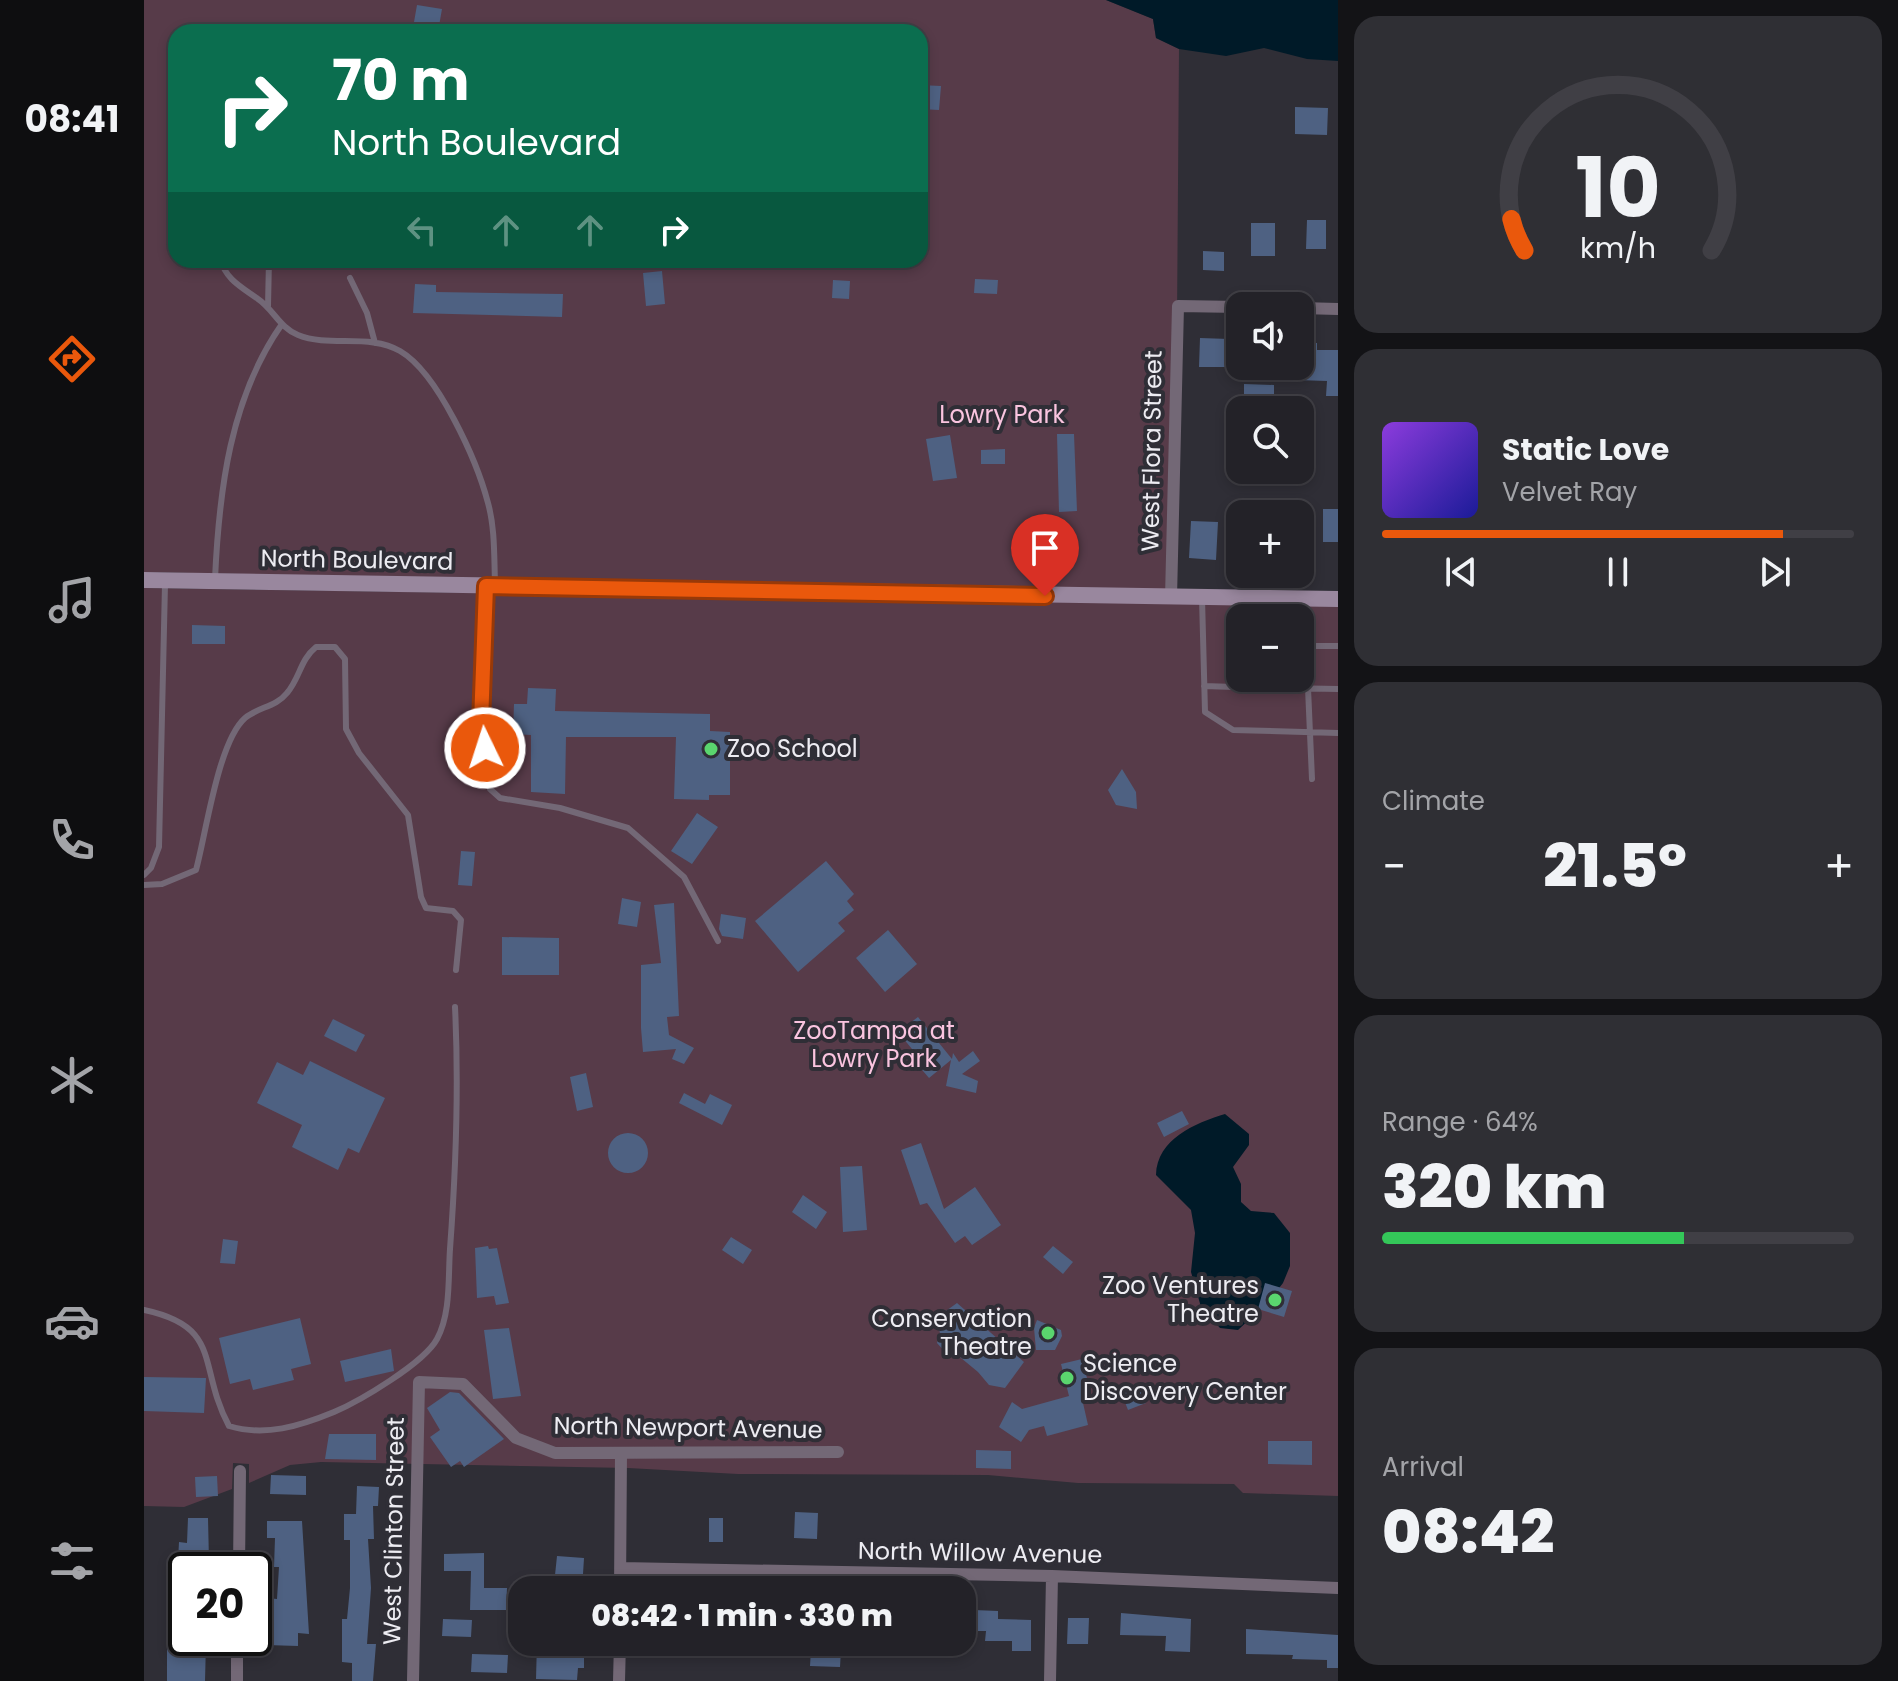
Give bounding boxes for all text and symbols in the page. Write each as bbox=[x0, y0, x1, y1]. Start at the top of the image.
text: 70 m bbox=[332, 41, 470, 120]
icon: right bbox=[200, 56, 304, 160]
text: 08:41 bbox=[25, 94, 119, 145]
text: North Boulevard bbox=[332, 117, 621, 168]
text: 10 bbox=[1575, 129, 1661, 245]
icon: left bbox=[400, 208, 444, 252]
icon: ahead bbox=[484, 208, 528, 252]
icon: ahead bbox=[568, 208, 612, 252]
icon: right bbox=[652, 208, 696, 252]
text: km/h bbox=[1580, 228, 1656, 268]
map controls bbox=[1226, 292, 1314, 692]
button: sound bbox=[1226, 292, 1314, 380]
icon: directions bbox=[44, 331, 100, 387]
street label: West Flora Street bbox=[1133, 350, 1170, 552]
button: search bbox=[1226, 396, 1314, 484]
park label: Lowry Park bbox=[939, 398, 1065, 431]
text: Static Love bbox=[1502, 428, 1669, 471]
text: Velvet Ray bbox=[1502, 474, 1637, 510]
button: + bbox=[1226, 500, 1314, 588]
pin bbox=[1011, 514, 1079, 596]
icon: arrive bbox=[1023, 526, 1067, 570]
street label: North Boulevard bbox=[260, 541, 454, 578]
icon: previous bbox=[1439, 550, 1483, 594]
icon: pause bbox=[1596, 550, 1640, 594]
icon: next bbox=[1753, 550, 1797, 594]
icon: music bbox=[44, 572, 100, 628]
button: − bbox=[1226, 604, 1314, 692]
position arrow bbox=[443, 706, 527, 790]
place label: Zoo School bbox=[727, 732, 858, 765]
marker: Zoo School bbox=[702, 740, 720, 758]
text: Climate bbox=[1382, 783, 1485, 819]
icon: phone bbox=[44, 812, 100, 868]
text: 21.5° bbox=[1543, 824, 1687, 908]
text: − bbox=[1382, 836, 1406, 897]
text: + bbox=[1824, 836, 1854, 897]
park label: ZooTampa at Lowry Park bbox=[793, 1014, 955, 1075]
icon: climate bbox=[44, 1052, 100, 1108]
text: Range · 64% bbox=[1382, 1104, 1538, 1140]
text: 320 km bbox=[1382, 1145, 1606, 1229]
place label: Zoo Ventures Theatre bbox=[1102, 1269, 1259, 1330]
marker: Zoo Ventures Theatre bbox=[1266, 1291, 1284, 1309]
icon: car bbox=[44, 1293, 100, 1349]
place label: Conservation Theatre bbox=[871, 1302, 1032, 1363]
marker: Conservation Theatre bbox=[1039, 1324, 1057, 1342]
place label: Science Discovery Center bbox=[1083, 1347, 1287, 1408]
marker: Science Discovery Center bbox=[1058, 1369, 1076, 1387]
street label: North Newport Avenue bbox=[553, 1409, 823, 1446]
street label: West Clinton Street bbox=[375, 1417, 412, 1645]
text: Arrival bbox=[1382, 1449, 1464, 1485]
text: 08:42 bbox=[1382, 1490, 1554, 1574]
icon: filters bbox=[44, 1533, 100, 1589]
street label: North Willow Avenue bbox=[858, 1534, 1102, 1571]
speed limit sign: 20 bbox=[168, 1552, 272, 1656]
text: 08:42 · 1 min · 330 m bbox=[591, 1594, 893, 1637]

